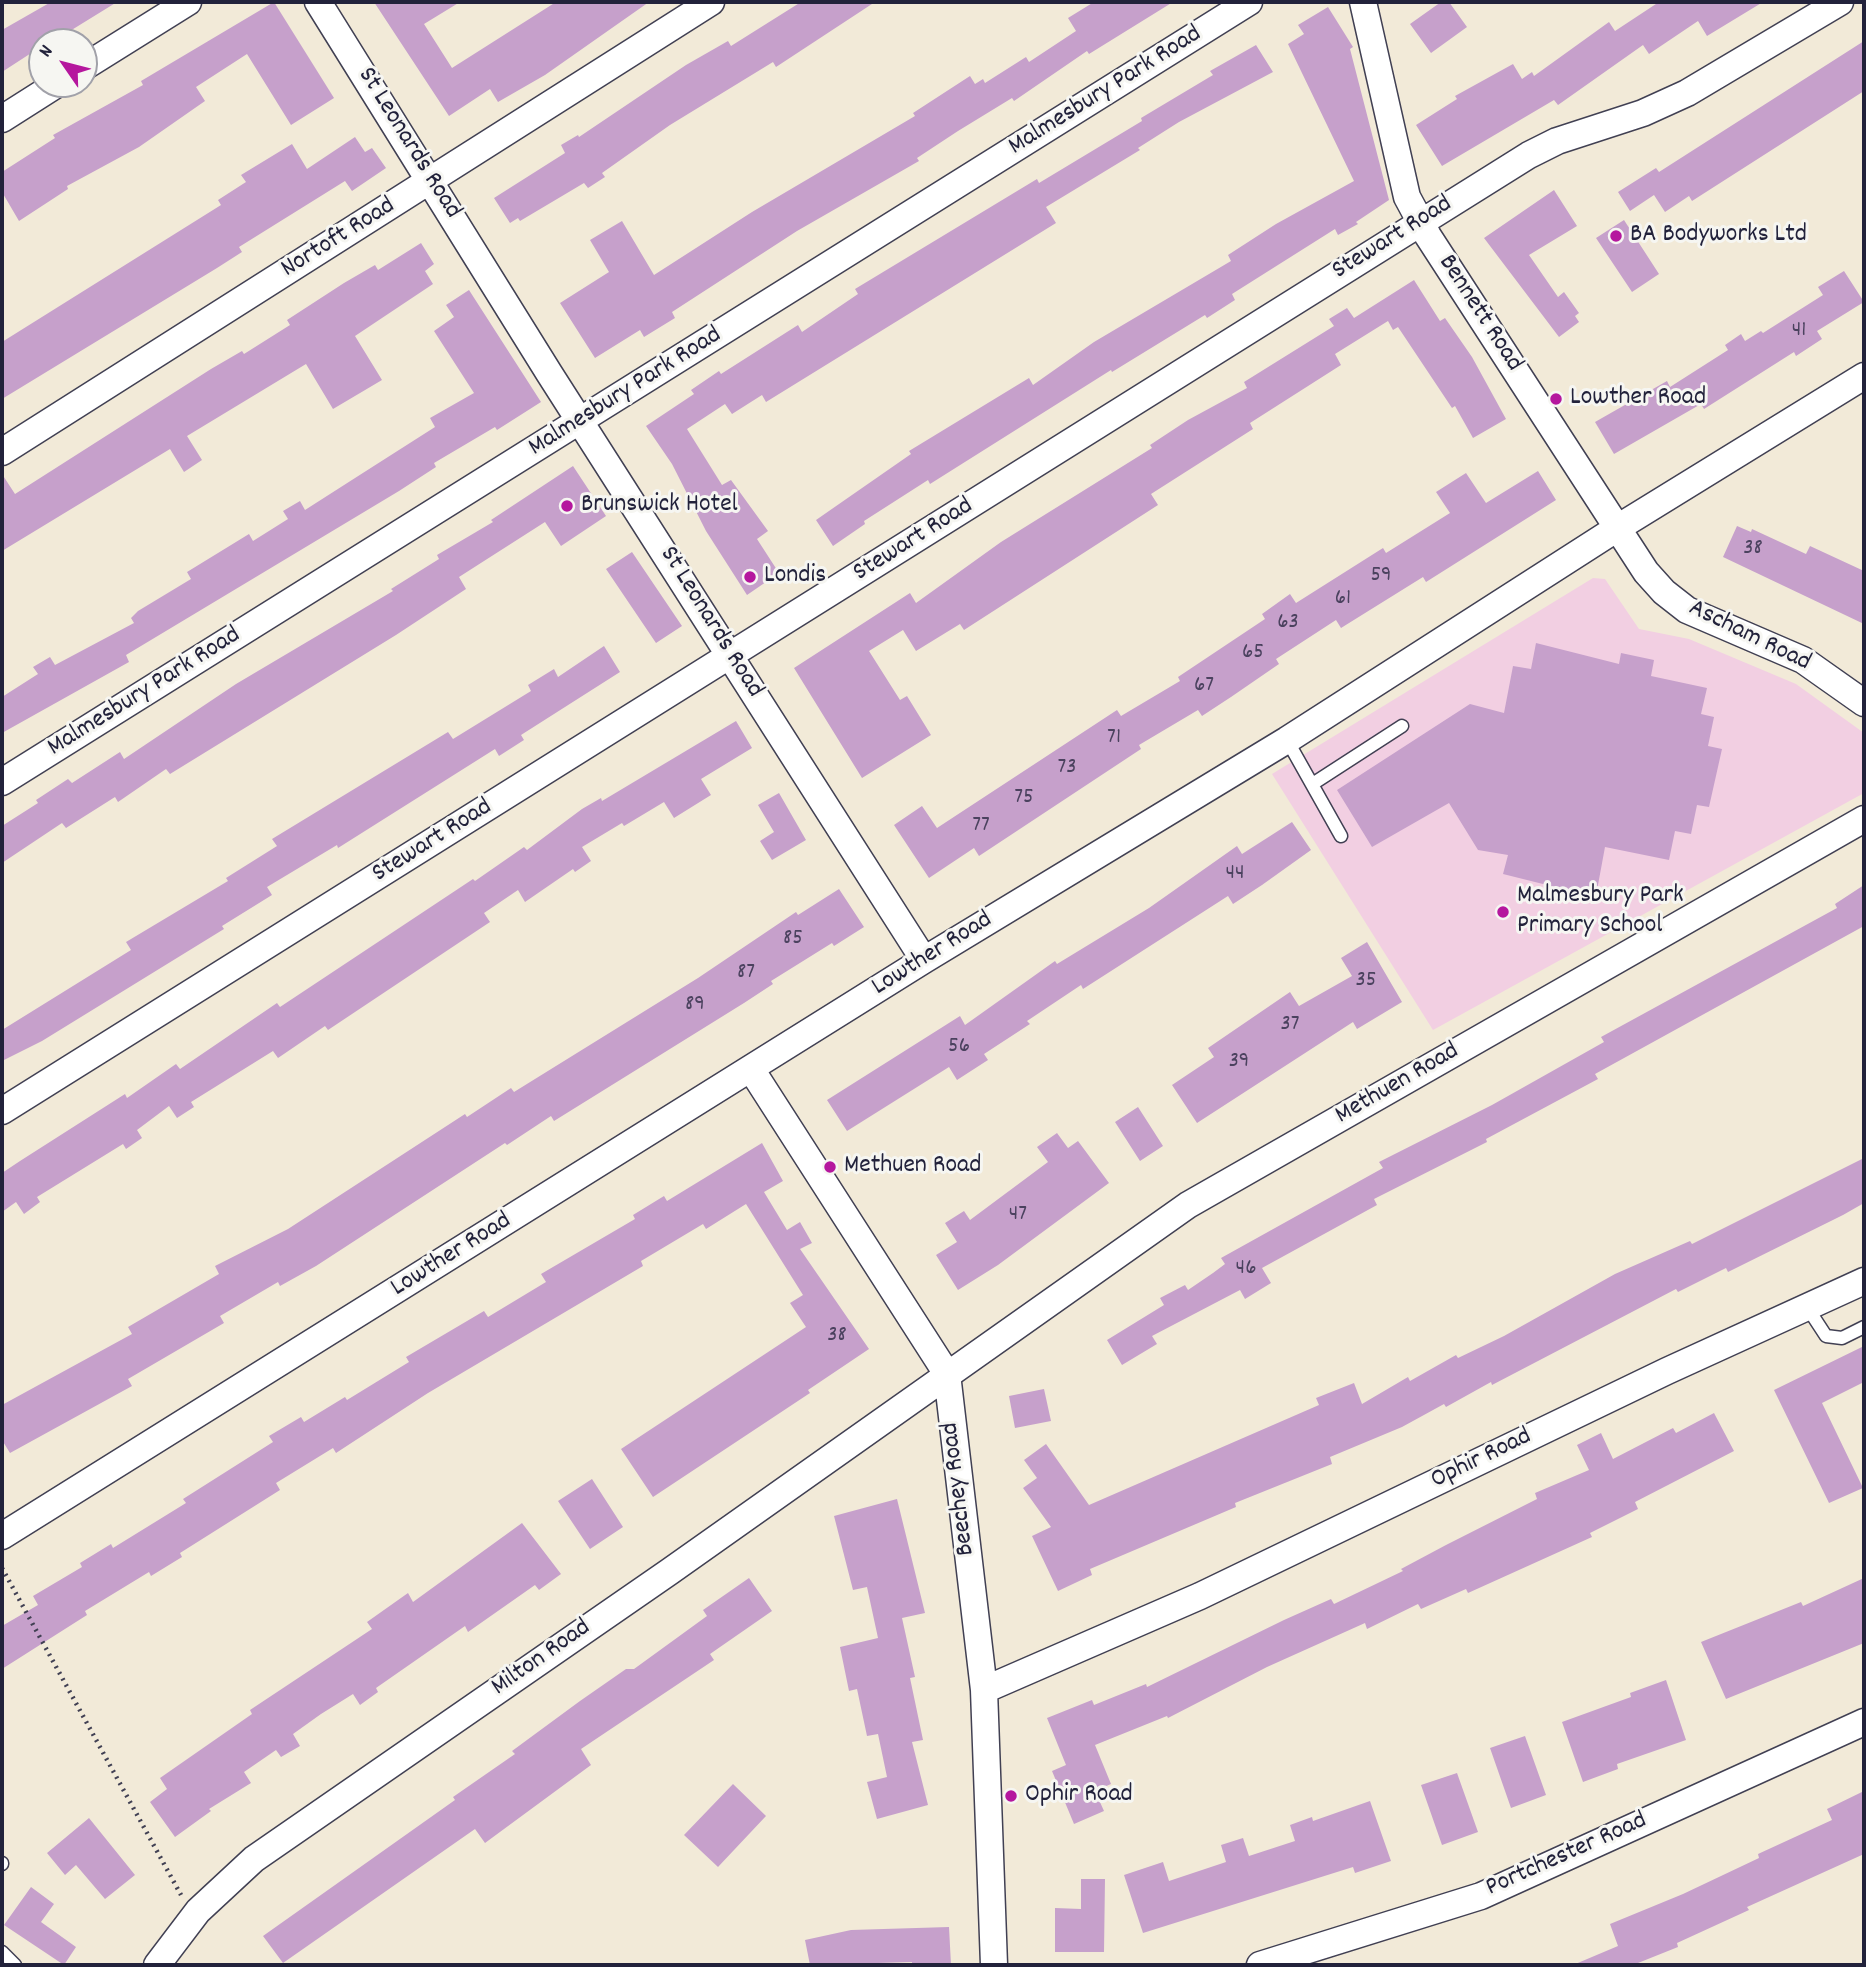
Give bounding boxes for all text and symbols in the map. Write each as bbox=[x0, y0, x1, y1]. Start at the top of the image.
street label: Malmesbury Park Road bbox=[1004, 20, 1208, 164]
north arrow bbox=[28, 28, 98, 98]
text: N bbox=[33, 40, 61, 63]
street label: St Leonards Road bbox=[349, 63, 467, 225]
street label: Stewart Road bbox=[1327, 190, 1459, 288]
street label: Nortoft Road bbox=[276, 192, 402, 286]
place label: BA Bodyworks Ltd bbox=[1630, 220, 1807, 252]
marker: BA Bodyworks Ltd bbox=[1608, 228, 1624, 244]
street label: Bennett Road bbox=[1430, 250, 1528, 378]
house number: 41 bbox=[1792, 318, 1806, 346]
street label: Malmesbury Park Road bbox=[524, 321, 728, 465]
place label: Lowther Road bbox=[1570, 383, 1706, 415]
marker: Lowther Road bbox=[1548, 391, 1564, 407]
place label: Brunswick Hotel bbox=[581, 490, 738, 522]
street label: Stewart Road bbox=[848, 492, 980, 590]
marker: Brunswick Hotel bbox=[559, 498, 575, 514]
house number: 38 bbox=[1743, 536, 1763, 564]
street label: St Leonards Road bbox=[651, 542, 769, 704]
place label: Londis bbox=[764, 561, 826, 593]
house number: 59 bbox=[1370, 563, 1392, 591]
marker: Londis bbox=[742, 569, 758, 585]
house number: 61 bbox=[1335, 586, 1351, 614]
street label: Ascham Road bbox=[1683, 594, 1815, 680]
house number: 63 bbox=[1277, 610, 1299, 638]
street label: Malmesbury Park Road bbox=[43, 621, 247, 765]
house number: 65 bbox=[1242, 640, 1264, 668]
house number: 67 bbox=[1194, 673, 1214, 701]
house number: 71 bbox=[1107, 725, 1121, 753]
house number: 73 bbox=[1057, 755, 1077, 783]
house number: 75 bbox=[1014, 785, 1034, 813]
street label: Stewart Road bbox=[367, 793, 499, 891]
house number: 77 bbox=[972, 813, 990, 841]
house number: 44 bbox=[1225, 861, 1245, 889]
place label: Malmesbury Park Primary School bbox=[1517, 881, 1684, 942]
marker: Malmesbury Park Primary School bbox=[1495, 904, 1511, 920]
street label: Lowther Road bbox=[867, 906, 999, 1004]
house number: 85 bbox=[783, 926, 803, 954]
house number: 87 bbox=[737, 960, 755, 988]
house number: 35 bbox=[1356, 968, 1376, 996]
house number: 89 bbox=[685, 992, 705, 1020]
house number: 37 bbox=[1280, 1012, 1300, 1040]
house number: 56 bbox=[948, 1034, 970, 1062]
street label: Methuen Road bbox=[1331, 1037, 1465, 1133]
house number: 39 bbox=[1229, 1049, 1249, 1077]
place label: Methuen Road bbox=[844, 1151, 981, 1183]
marker: Methuen Road bbox=[822, 1159, 838, 1175]
house number: 47 bbox=[1009, 1202, 1027, 1230]
street label: Lowther Road bbox=[386, 1207, 518, 1305]
house number: 46 bbox=[1236, 1256, 1256, 1284]
house number: 38 bbox=[827, 1323, 847, 1351]
street label: Beechey Road bbox=[936, 1421, 984, 1557]
street label: Ophir Road bbox=[1427, 1422, 1537, 1498]
street label: Milton Road bbox=[486, 1614, 598, 1704]
place label: Ophir Road bbox=[1025, 1780, 1133, 1812]
marker: Ophir Road bbox=[1003, 1788, 1019, 1804]
street label: Portchester Road bbox=[1482, 1807, 1652, 1905]

